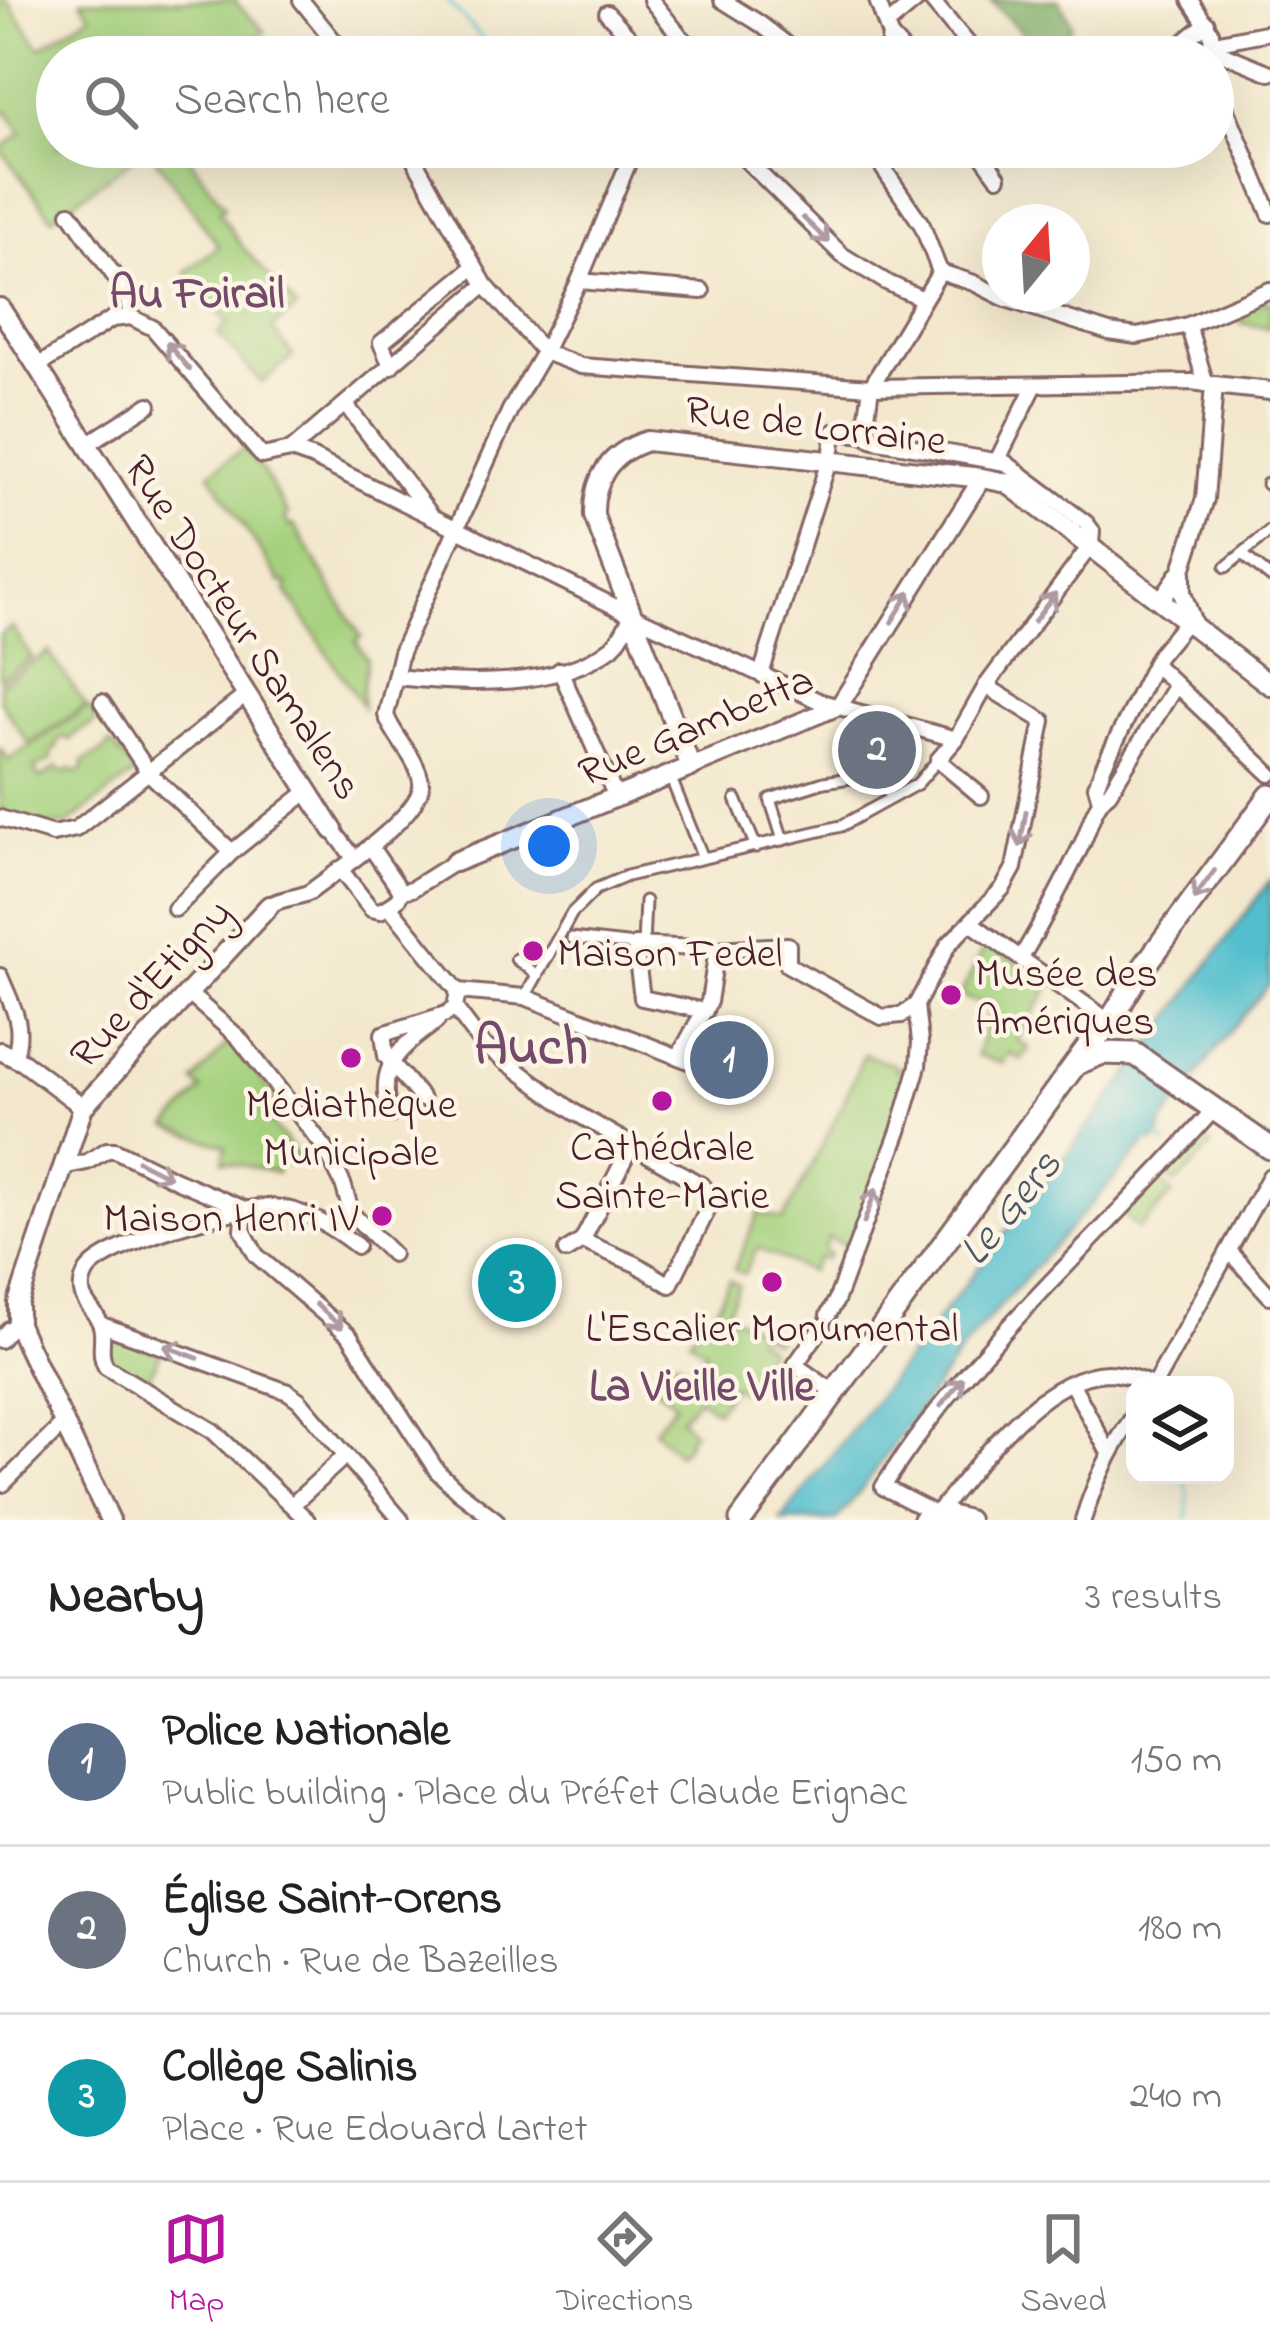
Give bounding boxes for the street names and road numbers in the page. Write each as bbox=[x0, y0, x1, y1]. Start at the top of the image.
street label: Rue de Lorraine bbox=[681, 381, 950, 474]
street label: Rue Docteur Samalens bbox=[106, 444, 376, 813]
street label: Rue Gambetta bbox=[570, 651, 824, 805]
street label: Rue d'Etigny bbox=[57, 886, 248, 1084]

